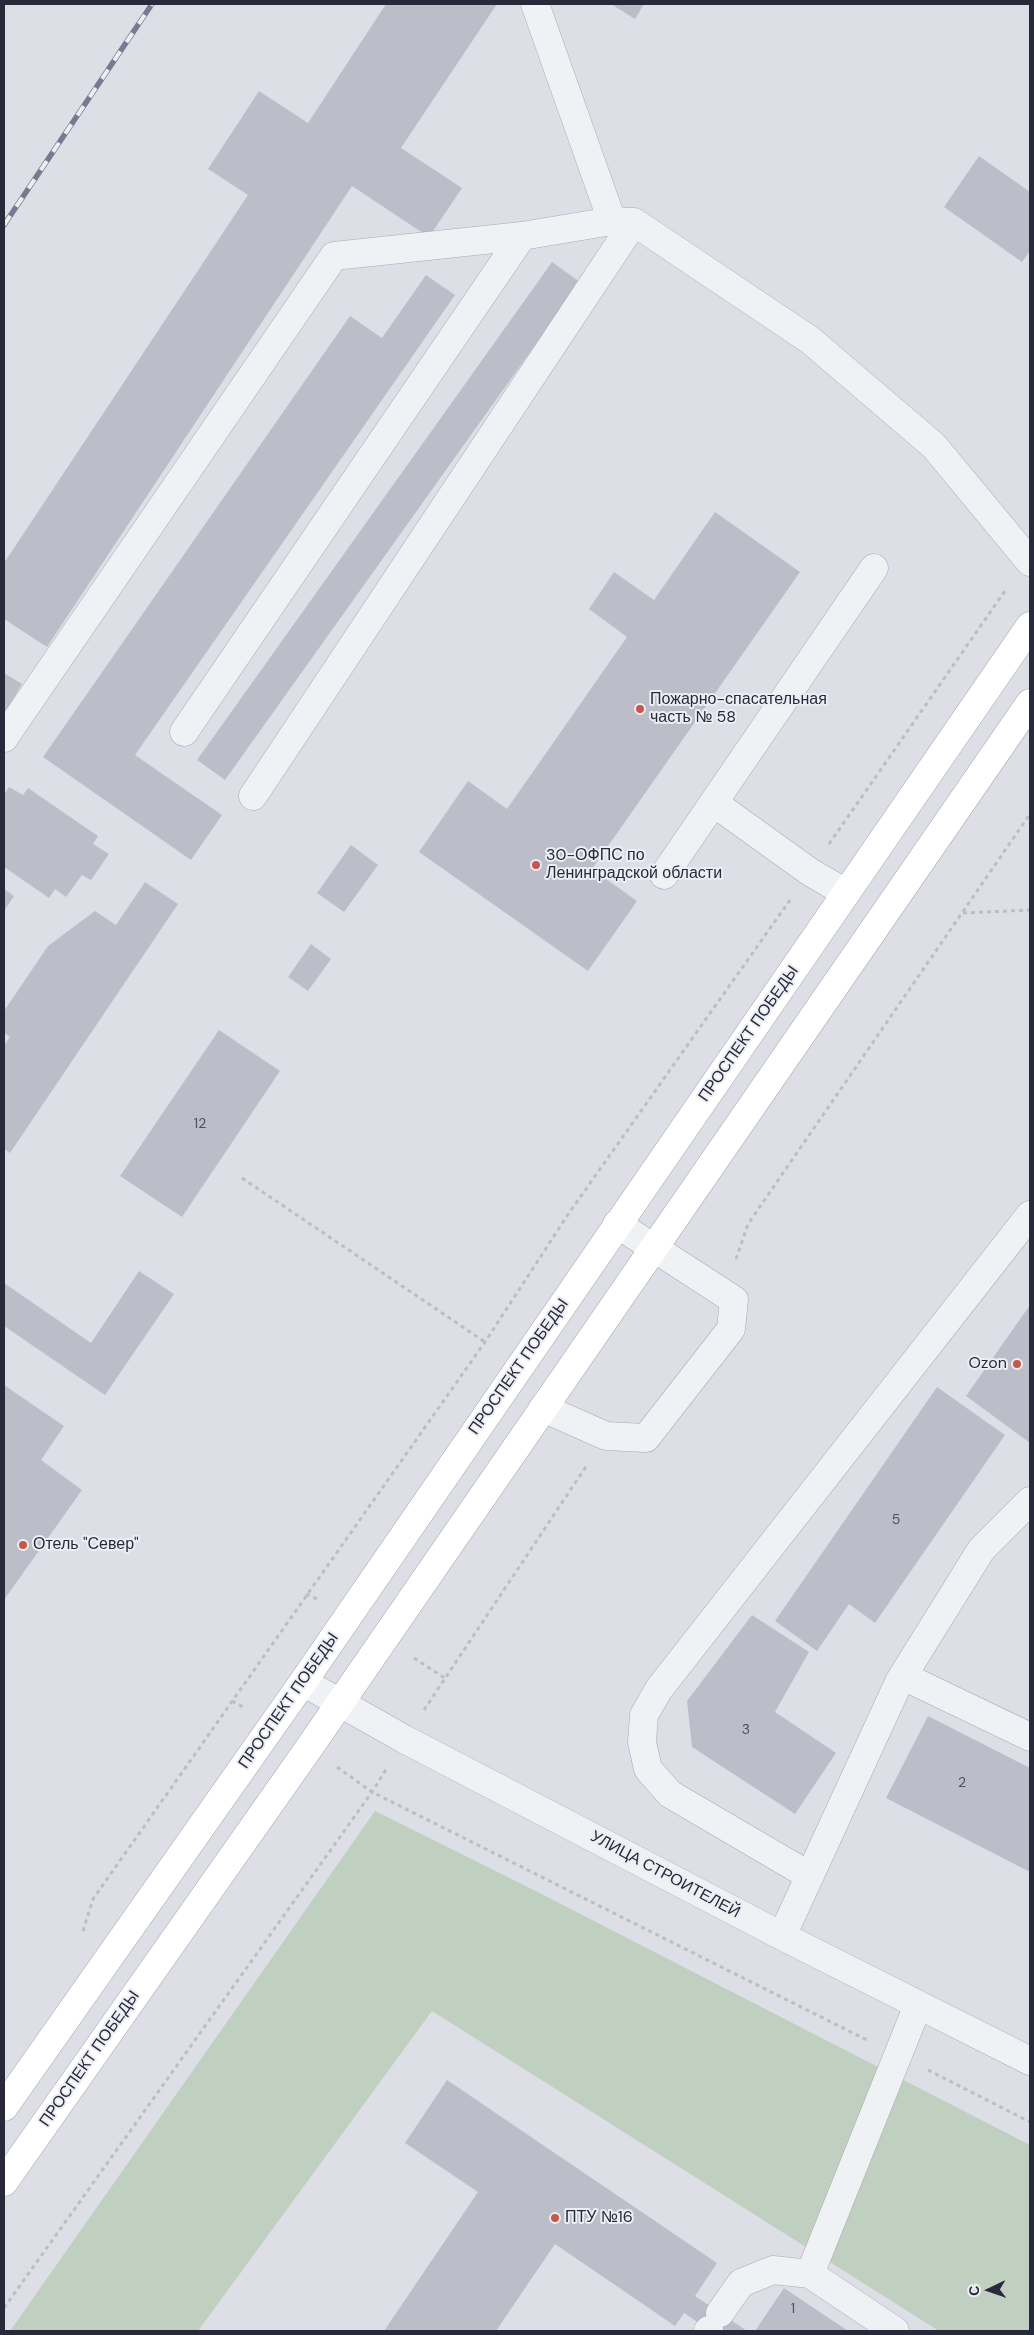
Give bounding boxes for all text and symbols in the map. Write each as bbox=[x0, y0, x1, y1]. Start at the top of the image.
place label: Пожарно-спасательная часть № 58 bbox=[650, 690, 827, 728]
marker: Пожарно-спасательная часть № 58 bbox=[634, 703, 646, 715]
place label: 30-ОФПС по Ленинградской области bbox=[546, 846, 722, 884]
marker: 30-ОФПС по Ленинградской области bbox=[530, 859, 542, 871]
street label: ПРОСПЕКТ ПОБЕДЫ bbox=[695, 962, 803, 1106]
house number: 12 bbox=[194, 1116, 206, 1132]
street label: ПРОСПЕКТ ПОБЕДЫ bbox=[465, 1295, 573, 1439]
place label: Ozon bbox=[969, 1354, 1007, 1374]
marker: Ozon bbox=[1011, 1358, 1023, 1370]
house number: 5 bbox=[892, 1512, 900, 1528]
place label: Отель "Север" bbox=[33, 1535, 139, 1555]
marker: Отель "Север" bbox=[17, 1539, 29, 1551]
street label: ПРОСПЕКТ ПОБЕДЫ bbox=[235, 1629, 343, 1773]
house number: 3 bbox=[742, 1722, 750, 1738]
house number: 2 bbox=[958, 1775, 966, 1791]
street label: УЛИЦА СТРОИТЕЛЕЙ bbox=[587, 1827, 743, 1923]
street label: ПРОСПЕКТ ПОБЕДЫ bbox=[36, 1987, 144, 2131]
place label: ПТУ №16 bbox=[565, 2208, 633, 2228]
marker: ПТУ №16 bbox=[549, 2212, 561, 2224]
north arrow bbox=[964, 2265, 1014, 2315]
text: С bbox=[965, 2285, 983, 2296]
house number: 1 bbox=[791, 2301, 795, 2317]

